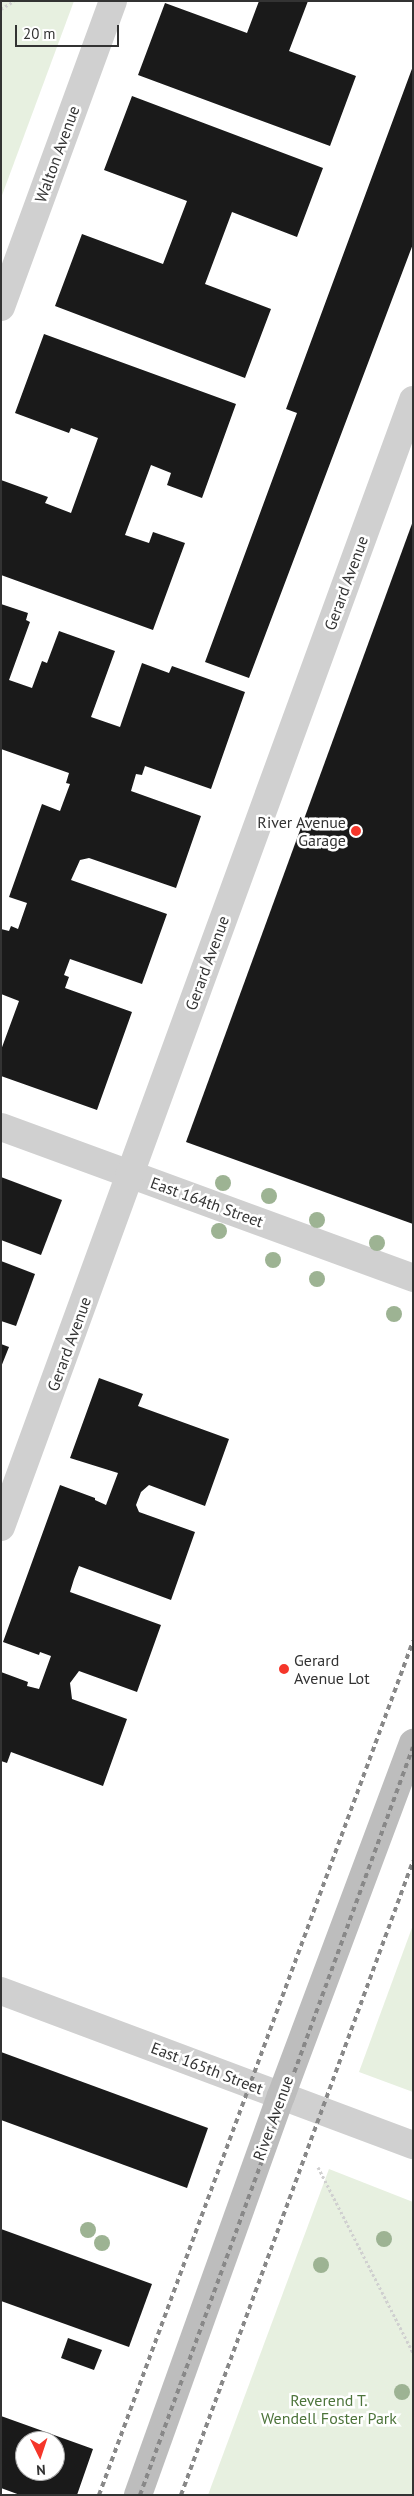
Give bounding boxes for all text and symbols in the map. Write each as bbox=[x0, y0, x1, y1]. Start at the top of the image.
scale bar bbox=[18, 15, 121, 47]
text: 20 m bbox=[23, 24, 56, 43]
street label: Walton Avenue bbox=[31, 103, 83, 205]
street label: Gerard Avenue bbox=[320, 533, 372, 633]
place label: River Avenue Garage bbox=[257, 812, 346, 850]
marker: River Avenue Garage bbox=[350, 825, 362, 837]
street label: Gerard Avenue bbox=[181, 913, 233, 1013]
street label: East 164th Street bbox=[148, 1173, 266, 1231]
street label: Gerard Avenue bbox=[43, 1294, 95, 1394]
place label: Gerard Avenue Lot bbox=[294, 1650, 370, 1688]
marker: Gerard Avenue Lot bbox=[278, 1663, 290, 1675]
street label: East 165th Street bbox=[148, 2038, 266, 2098]
street label: River Avenue bbox=[249, 2073, 297, 2163]
park label: Reverend T. Wendell Foster Park bbox=[261, 2390, 397, 2428]
north arrow bbox=[15, 2431, 65, 2481]
text: N bbox=[36, 2461, 46, 2479]

